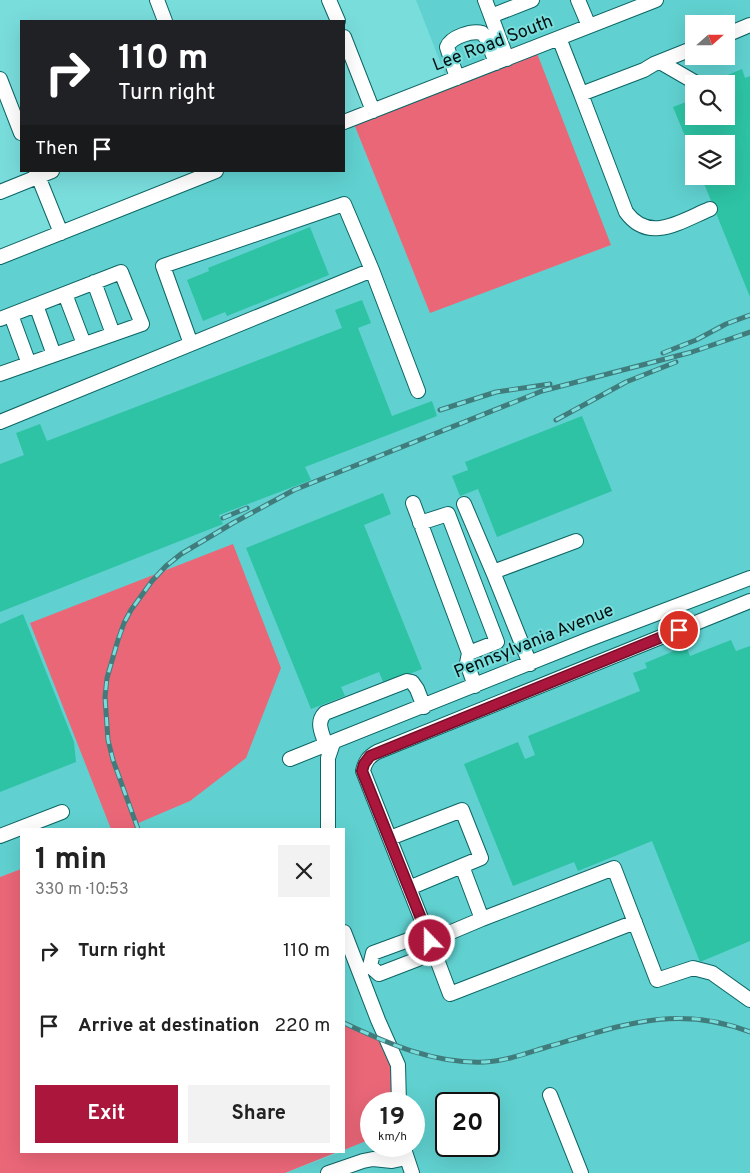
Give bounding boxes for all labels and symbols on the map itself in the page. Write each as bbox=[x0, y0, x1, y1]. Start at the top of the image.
street label: Lee Road South bbox=[430, 10, 556, 78]
north arrow bbox=[685, 15, 735, 65]
street label: Pennsylvania Avenue bbox=[451, 599, 617, 685]
pin bbox=[658, 609, 700, 651]
position arrow bbox=[403, 914, 455, 966]
speed limit sign: 20 bbox=[435, 1092, 500, 1157]

